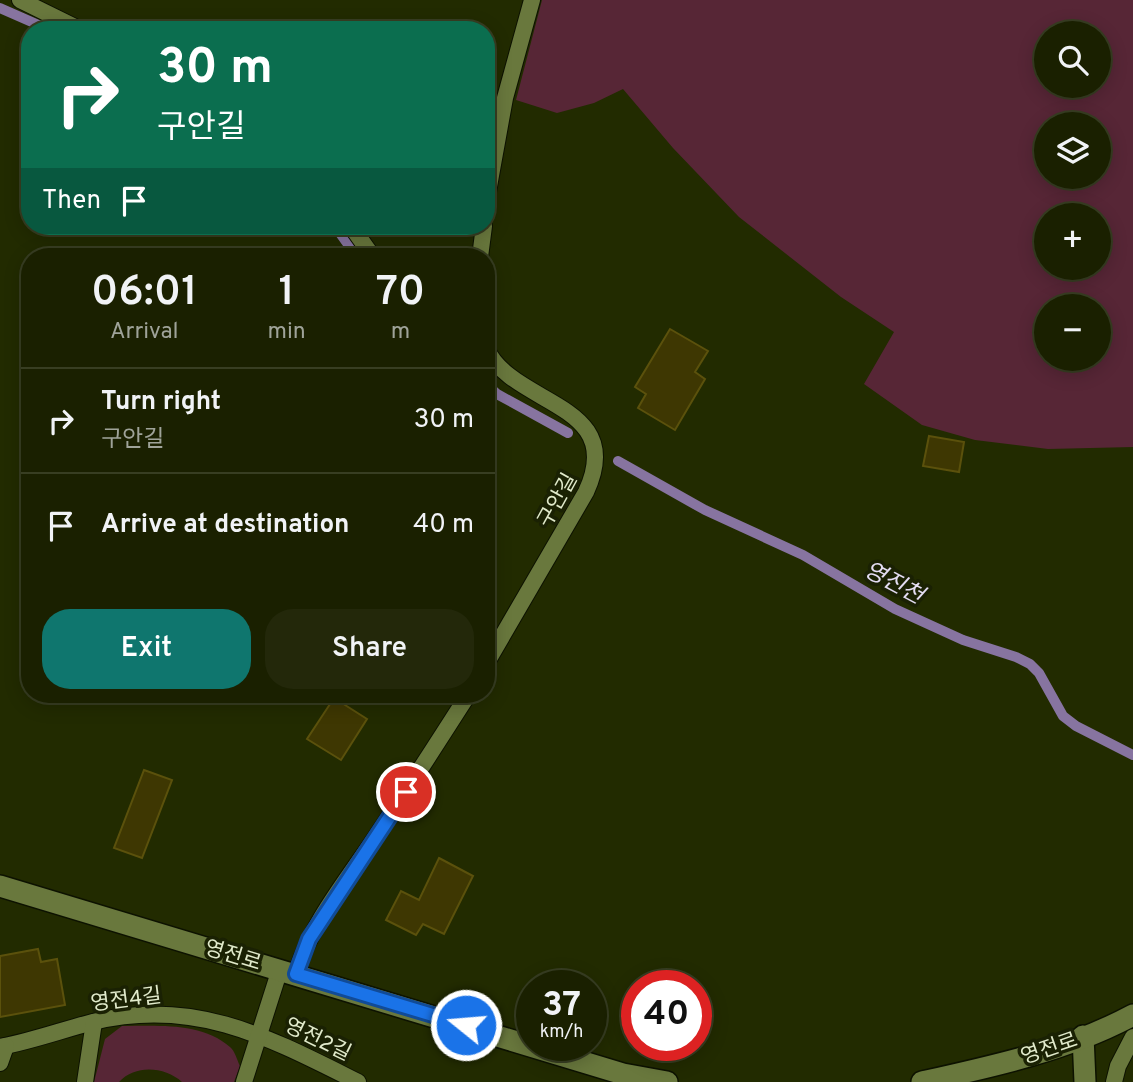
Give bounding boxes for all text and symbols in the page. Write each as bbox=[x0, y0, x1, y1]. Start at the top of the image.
map controls bbox=[1034, 21, 1111, 371]
button: search bbox=[1034, 21, 1111, 98]
text: 30 m bbox=[157, 39, 273, 101]
icon: right bbox=[42, 49, 133, 140]
text: 구안길 bbox=[157, 109, 245, 149]
button: layers bbox=[1034, 112, 1111, 189]
icon: arrive bbox=[115, 182, 153, 220]
text: Then bbox=[42, 185, 101, 218]
button: + bbox=[1034, 203, 1111, 280]
text: 06:01 bbox=[91, 267, 198, 320]
text: 1 bbox=[278, 267, 295, 320]
text: 70 bbox=[376, 267, 425, 320]
button: − bbox=[1034, 294, 1111, 371]
text: Arrival bbox=[110, 318, 179, 347]
text: min bbox=[268, 318, 306, 347]
text: m bbox=[391, 318, 410, 347]
text: Turn right bbox=[101, 386, 221, 419]
icon: right bbox=[42, 402, 80, 440]
text: 30 m bbox=[414, 404, 474, 437]
text: 구안길 bbox=[101, 426, 164, 455]
street label: 구안길 bbox=[532, 469, 584, 533]
icon: arrive bbox=[42, 507, 80, 545]
text: Arrive at destination bbox=[101, 509, 349, 542]
text: 40 m bbox=[413, 509, 474, 542]
water label: 영진천 bbox=[858, 557, 930, 613]
button: Exit bbox=[42, 609, 251, 689]
button: Share bbox=[265, 609, 474, 689]
pin bbox=[376, 762, 436, 822]
icon: arrive bbox=[387, 773, 425, 811]
street label: 영전로 bbox=[201, 935, 264, 978]
speed limit sign: 40 bbox=[621, 970, 712, 1061]
street label: 영전4길 bbox=[89, 983, 163, 1018]
text: 37 bbox=[542, 984, 581, 1028]
position arrow bbox=[429, 988, 503, 1062]
street label: 영전2길 bbox=[280, 1013, 355, 1068]
text: km/h bbox=[540, 1021, 583, 1044]
street label: 영전로 bbox=[1018, 1027, 1081, 1072]

